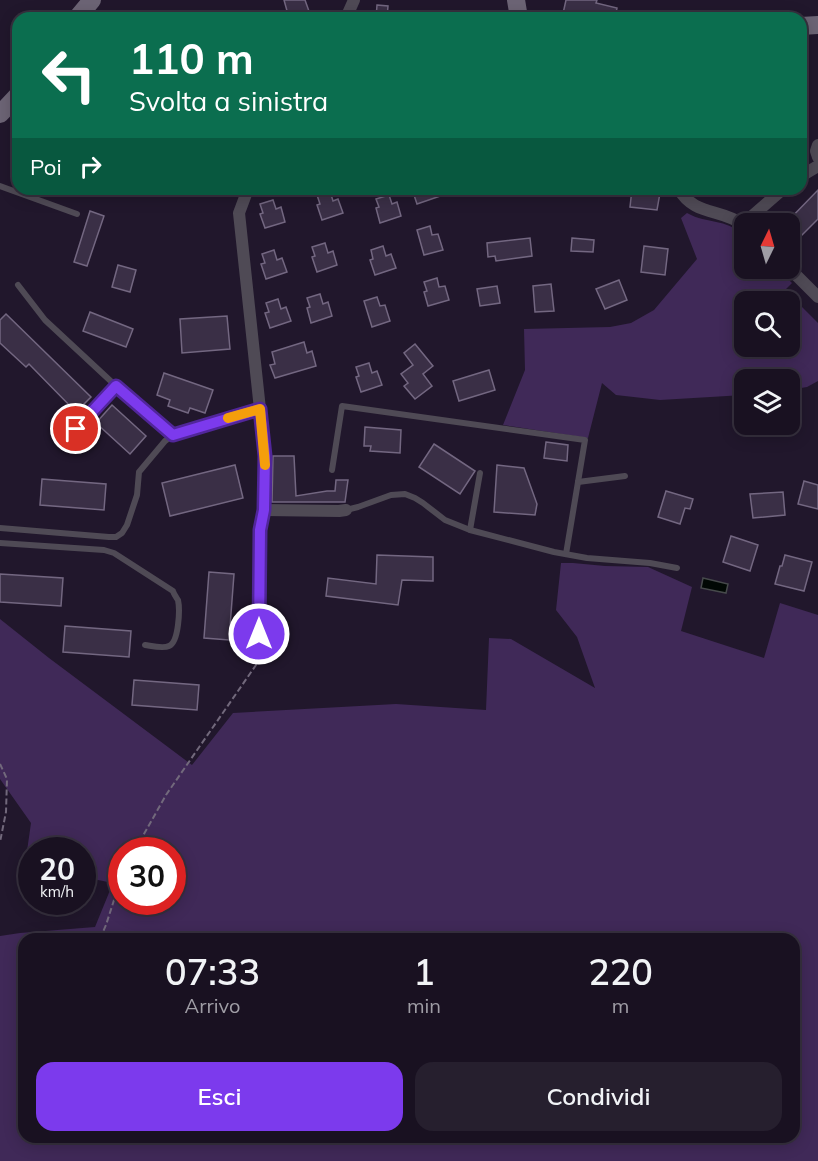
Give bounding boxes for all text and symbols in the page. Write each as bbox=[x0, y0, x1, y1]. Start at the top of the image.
text: 110 m bbox=[129, 32, 254, 85]
icon: left bbox=[30, 36, 108, 114]
text: Svolta a sinistra bbox=[129, 84, 328, 118]
icon: right bbox=[74, 150, 107, 183]
text: Poi bbox=[30, 153, 62, 181]
north arrow bbox=[734, 213, 800, 279]
map controls bbox=[734, 213, 800, 435]
button: search bbox=[734, 291, 800, 357]
button: layers bbox=[734, 369, 800, 435]
pin bbox=[50, 403, 101, 454]
icon: arrive bbox=[59, 412, 92, 445]
position arrow bbox=[227, 602, 291, 666]
speed limit sign: 30 bbox=[108, 837, 186, 915]
text: 20 bbox=[39, 850, 75, 888]
text: km/h bbox=[40, 882, 74, 901]
text: 07:33 bbox=[165, 949, 260, 994]
text: 1 bbox=[413, 949, 435, 994]
text: 220 bbox=[588, 949, 653, 994]
text: Arrivo bbox=[185, 993, 240, 1018]
text: min bbox=[407, 993, 441, 1018]
text: m bbox=[612, 993, 629, 1018]
button: Esci bbox=[36, 1062, 403, 1131]
button: Condividi bbox=[415, 1062, 782, 1131]

